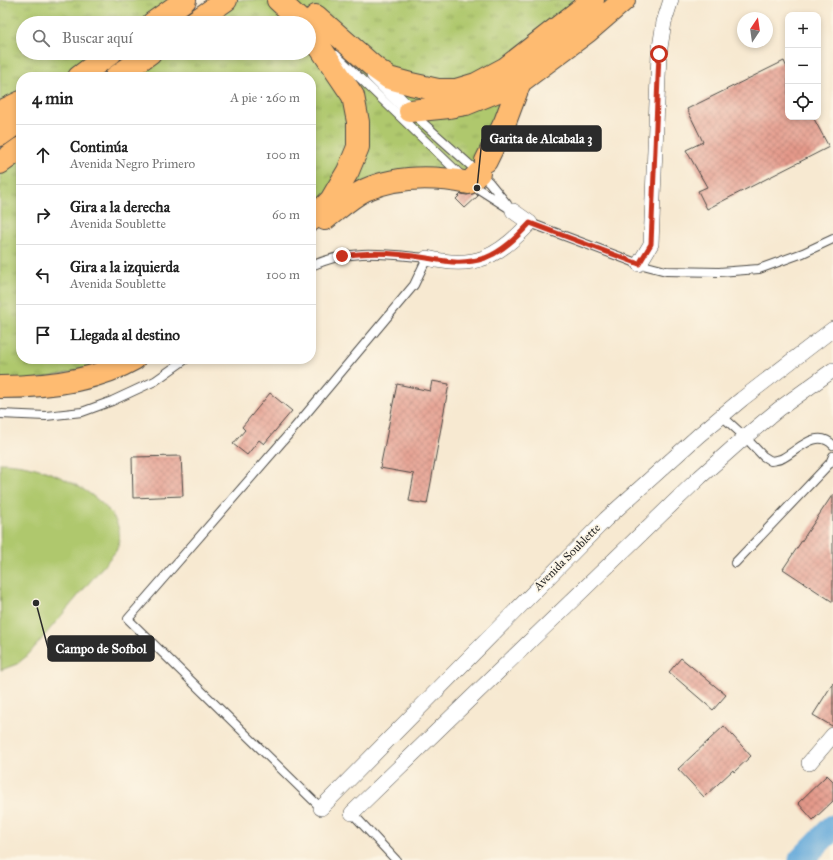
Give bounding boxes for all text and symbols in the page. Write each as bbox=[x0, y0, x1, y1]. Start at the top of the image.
north arrow bbox=[737, 12, 773, 48]
map controls bbox=[785, 12, 821, 120]
button: + bbox=[785, 12, 821, 48]
search box bbox=[16, 16, 316, 60]
icon: search bbox=[30, 27, 52, 49]
text: Buscar aquí bbox=[62, 29, 133, 47]
route start bbox=[650, 45, 668, 63]
button: − bbox=[785, 48, 821, 84]
button: locate bbox=[785, 84, 821, 120]
text: 4 min bbox=[32, 88, 73, 109]
text: A pie · 260 m bbox=[230, 90, 300, 106]
callout: Garita de Alcabala 3 bbox=[482, 126, 601, 151]
text: Garita de Alcabala 3 bbox=[489, 131, 593, 147]
text: Continúa bbox=[70, 138, 128, 156]
icon: ahead bbox=[32, 144, 54, 166]
text: 100 m bbox=[266, 147, 300, 163]
text: Avenida Negro Primero bbox=[70, 156, 195, 172]
text: Gira a la derecha bbox=[70, 198, 170, 216]
icon: right bbox=[32, 204, 54, 226]
text: 60 m bbox=[272, 207, 300, 223]
text: Avenida Soublette bbox=[70, 216, 166, 232]
route end bbox=[333, 247, 351, 265]
text: Gira a la izquierda bbox=[70, 258, 179, 276]
icon: left bbox=[32, 264, 54, 286]
text: 100 m bbox=[266, 267, 300, 283]
text: Avenida Soublette bbox=[70, 276, 166, 292]
icon: arrive bbox=[32, 324, 54, 346]
text: Llegada al destino bbox=[70, 326, 180, 344]
street label: Avenida Soublette bbox=[530, 521, 603, 594]
callout: Campo de Sofbol bbox=[48, 636, 154, 661]
text: Campo de Sofbol bbox=[56, 641, 147, 657]

